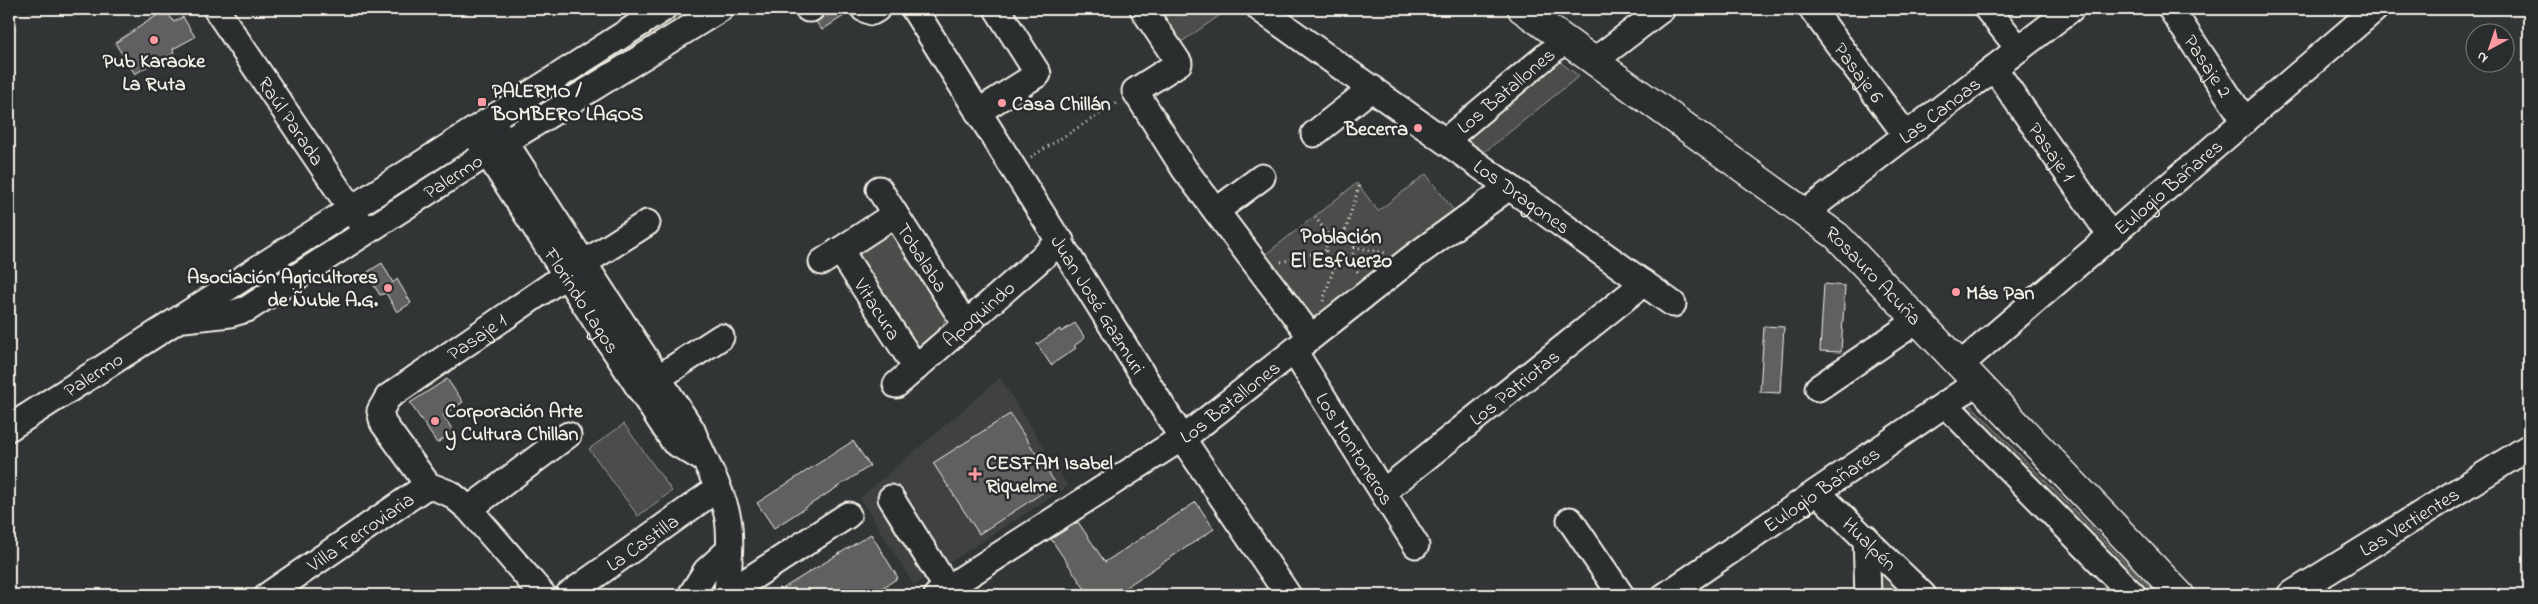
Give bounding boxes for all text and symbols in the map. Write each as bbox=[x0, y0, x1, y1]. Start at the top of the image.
north arrow bbox=[2466, 22, 2516, 72]
street label: Pasaje 2 bbox=[2175, 30, 2238, 104]
marker: Pub Karaoke La Ruta bbox=[148, 34, 160, 46]
street label: Pasaje 6 bbox=[1825, 37, 1890, 110]
street label: Los Batallones bbox=[1451, 42, 1563, 142]
text: N bbox=[2472, 46, 2493, 68]
place label: Pub Karaoke La Ruta bbox=[103, 48, 206, 100]
street label: Las Canoas bbox=[1894, 71, 1988, 153]
street label: Raúl Parada bbox=[249, 72, 330, 173]
place label: PALERMO / BOMBERO LAGOS bbox=[491, 78, 644, 130]
place label: Casa Chillán bbox=[1012, 91, 1111, 120]
marker: PALERMO / BOMBERO LAGOS bbox=[476, 96, 488, 108]
marker: Casa Chillán bbox=[996, 97, 1008, 109]
place label: Becerra bbox=[1344, 116, 1408, 145]
street label: Pasaje 1 bbox=[2019, 118, 2081, 189]
marker: Becerra bbox=[1412, 122, 1424, 134]
street label: Eulogio Bañares bbox=[2109, 133, 2231, 244]
street label: Palermo bbox=[419, 148, 489, 208]
street label: Los Dragones bbox=[1466, 154, 1575, 243]
street label: Tobalaba bbox=[887, 218, 954, 299]
street label: Rosauro Acuña bbox=[1818, 220, 1927, 333]
district label: Población El Esfuerzo bbox=[1290, 223, 1392, 277]
street label: Juan José Gazmuri bbox=[1042, 230, 1151, 381]
street label: Florindo Lagos bbox=[535, 242, 625, 360]
place label: Asociación Agricultores de Ñuble A.G. bbox=[187, 264, 378, 316]
street label: Vitacura bbox=[844, 273, 907, 347]
street label: Apoquindo bbox=[937, 275, 1023, 355]
place label: Más Pan bbox=[1966, 280, 2035, 309]
marker: Asociación Agricultores de Ñuble A.G. bbox=[382, 282, 394, 294]
marker: Más Pan bbox=[1950, 286, 1962, 298]
street label: Pasaje 1 bbox=[442, 308, 514, 369]
street label: Los Patriotas bbox=[1464, 344, 1567, 434]
street label: Palermo bbox=[59, 346, 130, 406]
street label: Los Batallones bbox=[1175, 355, 1288, 452]
street label: Los Montoneros bbox=[1307, 388, 1400, 512]
place label: Corporación Arte y Cultura Chillan bbox=[445, 398, 584, 451]
marker: Corporación Arte y Cultura Chillan bbox=[429, 415, 441, 427]
street label: Eulogio Bañares bbox=[1758, 441, 1887, 541]
place label: CESFAM Isabel Riquelme bbox=[986, 450, 1113, 502]
marker: CESFAM Isabel Riquelme bbox=[968, 467, 982, 481]
street label: Las Vertientes bbox=[2355, 481, 2466, 566]
street label: Villa Ferroviaria bbox=[302, 487, 421, 581]
street label: La Castilla bbox=[601, 508, 686, 580]
street label: Hualpén bbox=[1834, 512, 1903, 579]

